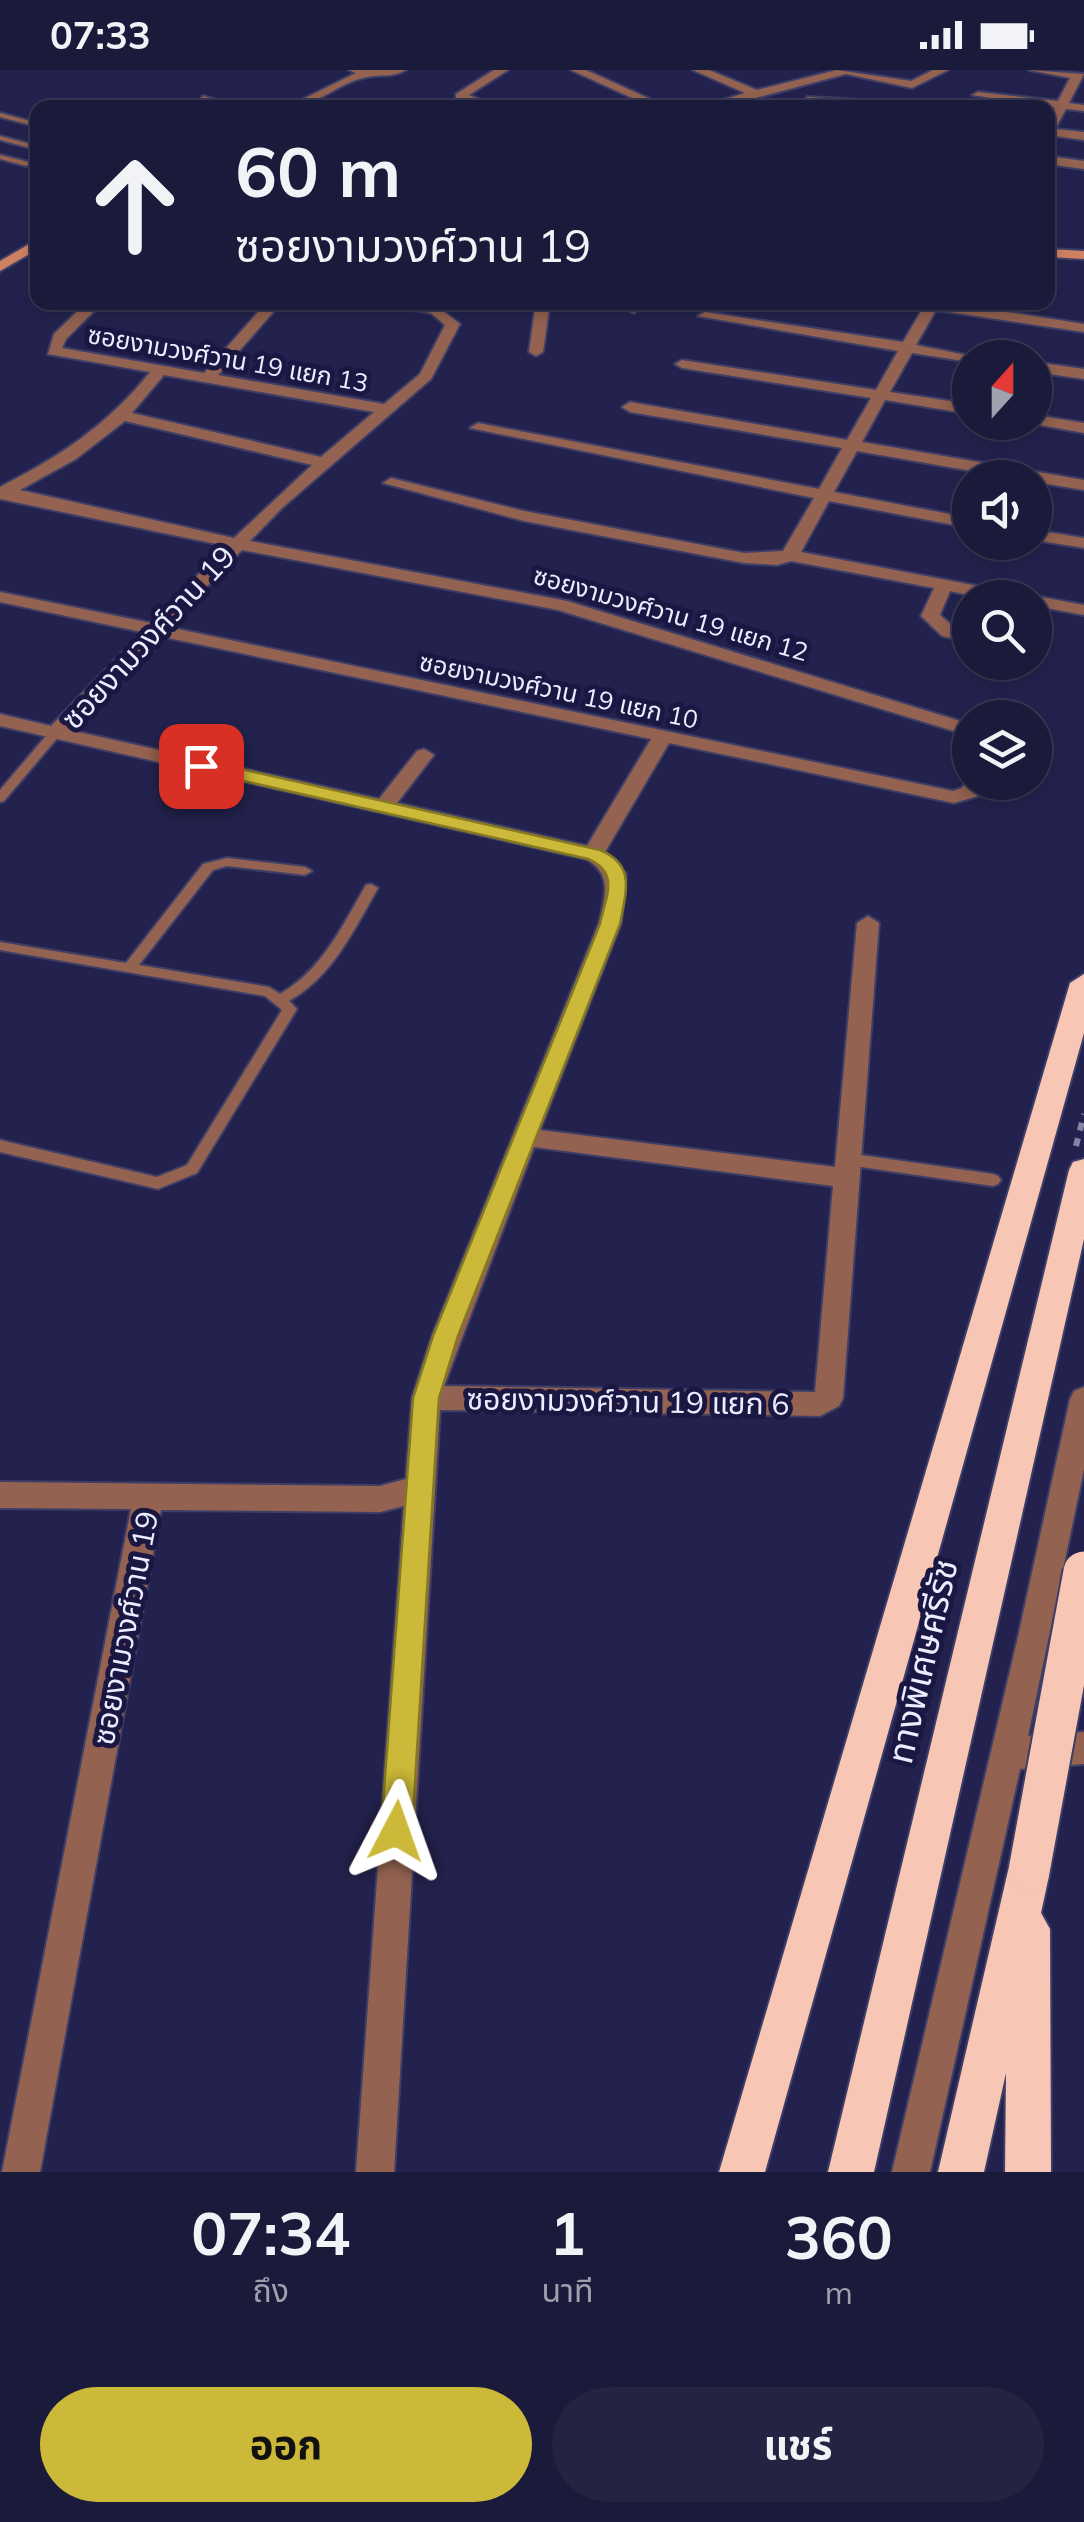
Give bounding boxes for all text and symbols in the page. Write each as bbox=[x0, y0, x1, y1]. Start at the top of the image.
text: 07:33 bbox=[50, 11, 151, 59]
text: 60 m bbox=[235, 127, 401, 215]
icon: ahead bbox=[70, 140, 200, 270]
text: ซอยงามวงศ์วาน 19 bbox=[235, 217, 591, 273]
street label: ซอยงามวงศ์วาน 19 แยก 13 bbox=[85, 318, 371, 398]
north arrow bbox=[952, 340, 1052, 440]
map controls bbox=[952, 340, 1052, 800]
button: sound bbox=[952, 460, 1052, 560]
street label: ซอยงามวงศ์วาน 19 bbox=[53, 537, 243, 737]
street label: ซอยงามวงศ์วาน 19 แยก 12 bbox=[530, 559, 812, 667]
button: search bbox=[952, 580, 1052, 680]
street label: ซอยงามวงศ์วาน 19 แยก 10 bbox=[417, 645, 701, 735]
button: layers bbox=[952, 700, 1052, 800]
pin bbox=[159, 724, 244, 809]
icon: arrive bbox=[174, 739, 229, 794]
street label: ซอยงามวงศ์วาน 19 แยก 6 bbox=[466, 1379, 790, 1423]
street label: ซอยงามวงศ์วาน 19 bbox=[84, 1508, 166, 1748]
street label: ทางพิเศษศรีรัช bbox=[877, 1555, 967, 1767]
position arrow bbox=[344, 1779, 448, 1883]
text: 07:34 bbox=[191, 2195, 350, 2270]
text: 1 bbox=[549, 2195, 585, 2270]
text: 360 bbox=[785, 2199, 893, 2274]
text: ถึง bbox=[252, 2270, 289, 2310]
text: นาที bbox=[541, 2270, 594, 2310]
text: m bbox=[825, 2272, 853, 2312]
button: ออก bbox=[40, 2387, 532, 2502]
button: แชร์ bbox=[552, 2387, 1044, 2502]

